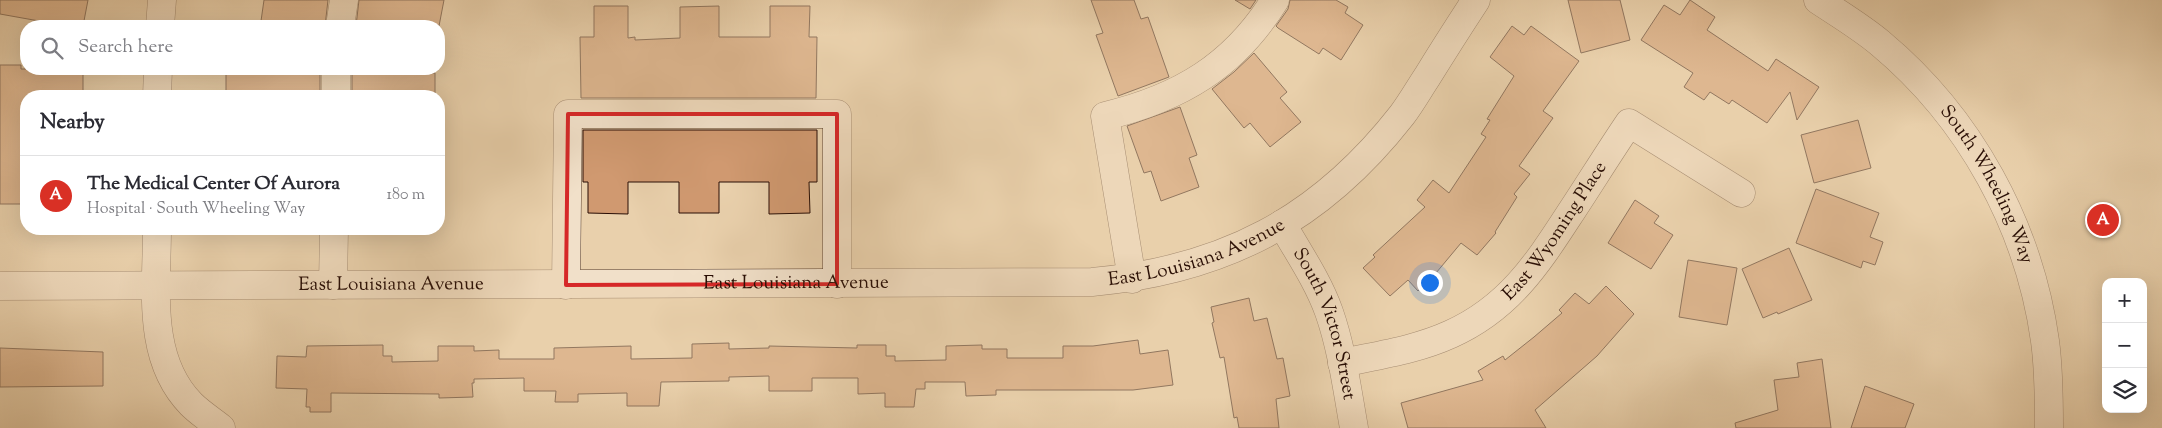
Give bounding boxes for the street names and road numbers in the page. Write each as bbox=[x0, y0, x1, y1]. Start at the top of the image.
street label: South Wheeling Way bbox=[1933, 99, 2040, 268]
street label: East Wyoming Place bbox=[1496, 156, 1614, 307]
street label: East Louisiana Avenue bbox=[1106, 212, 1290, 294]
street label: South Victor Street bbox=[1286, 243, 1363, 402]
street label: East Louisiana Avenue bbox=[703, 269, 889, 297]
street label: East Louisiana Avenue bbox=[298, 271, 484, 298]

